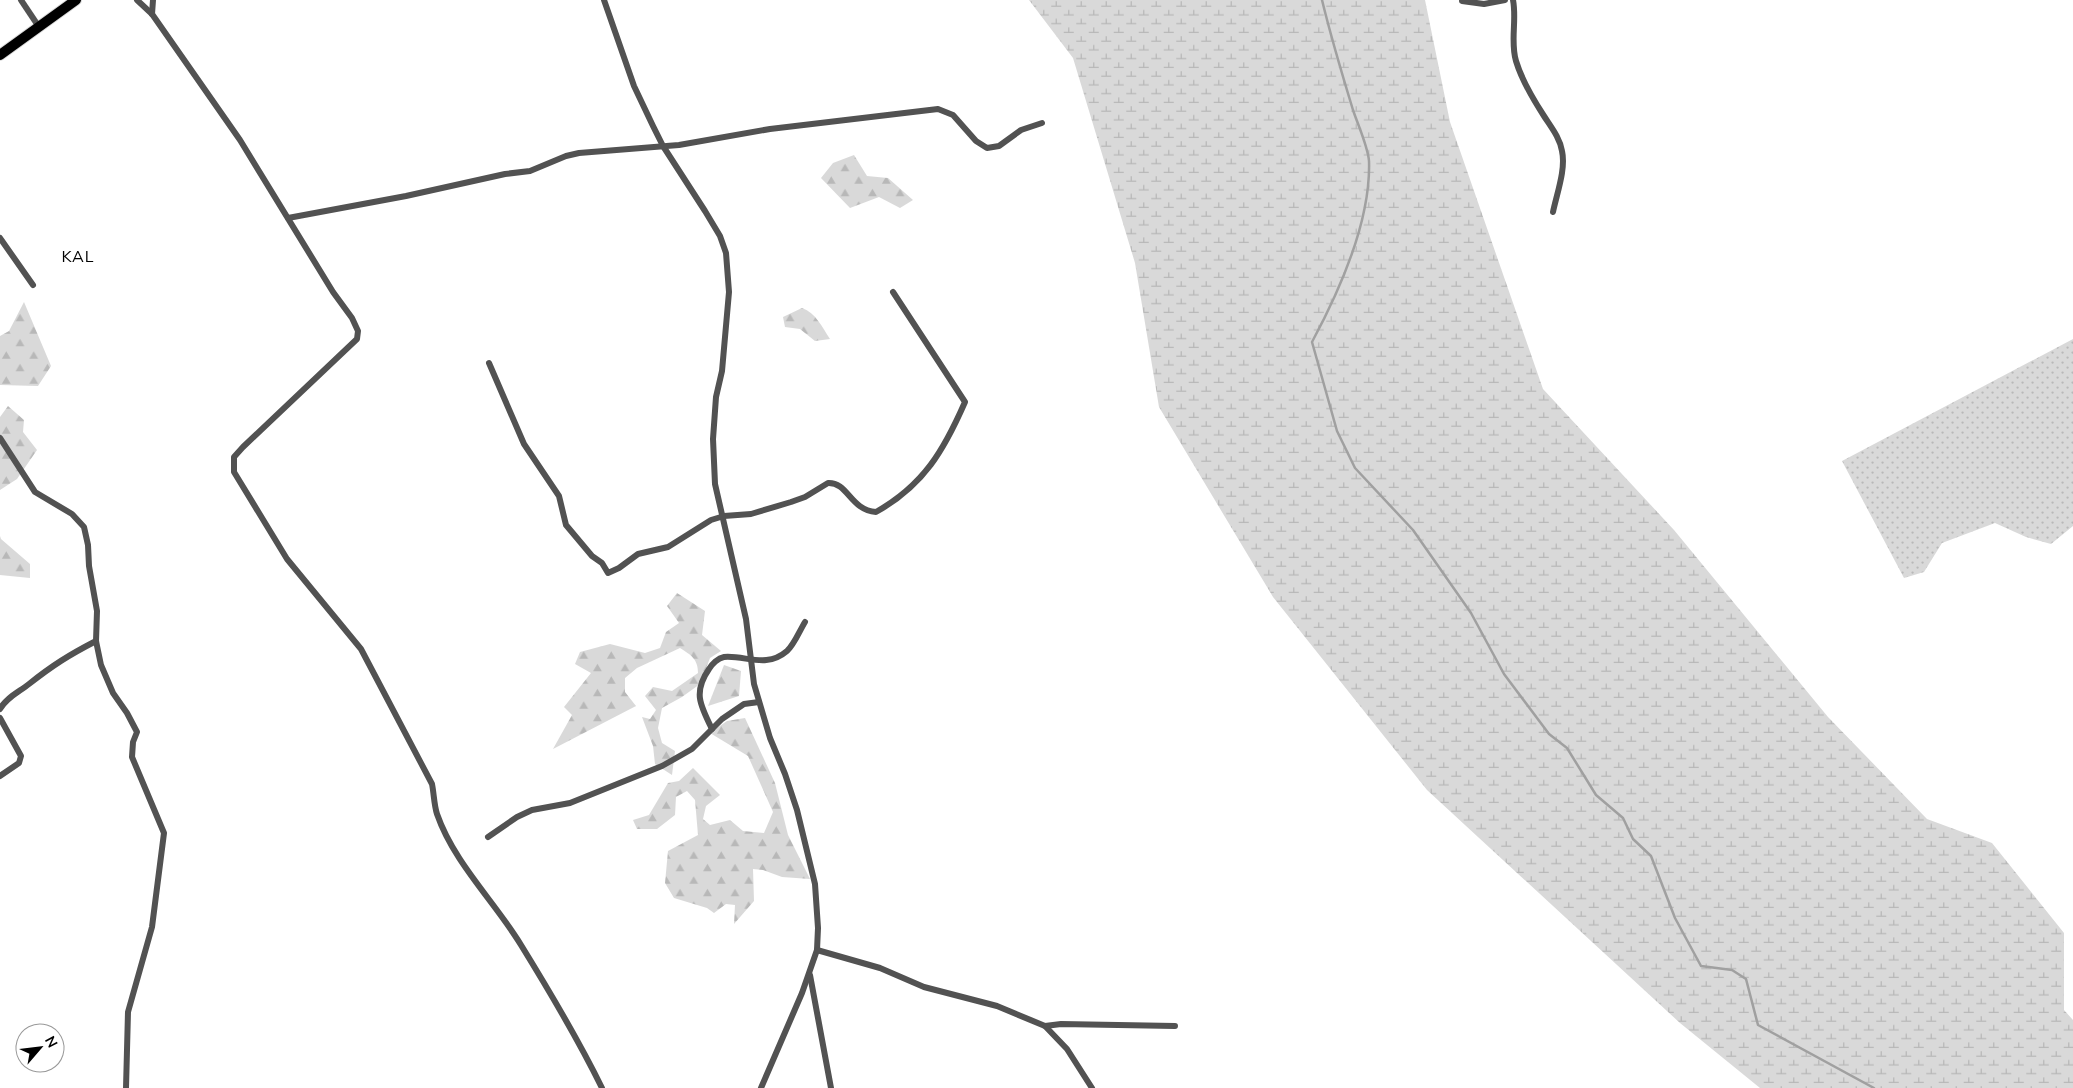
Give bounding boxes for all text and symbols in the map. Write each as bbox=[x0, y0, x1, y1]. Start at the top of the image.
district label: KAL bbox=[61, 246, 95, 266]
north arrow bbox=[15, 1023, 65, 1073]
text: N bbox=[41, 1033, 62, 1051]

